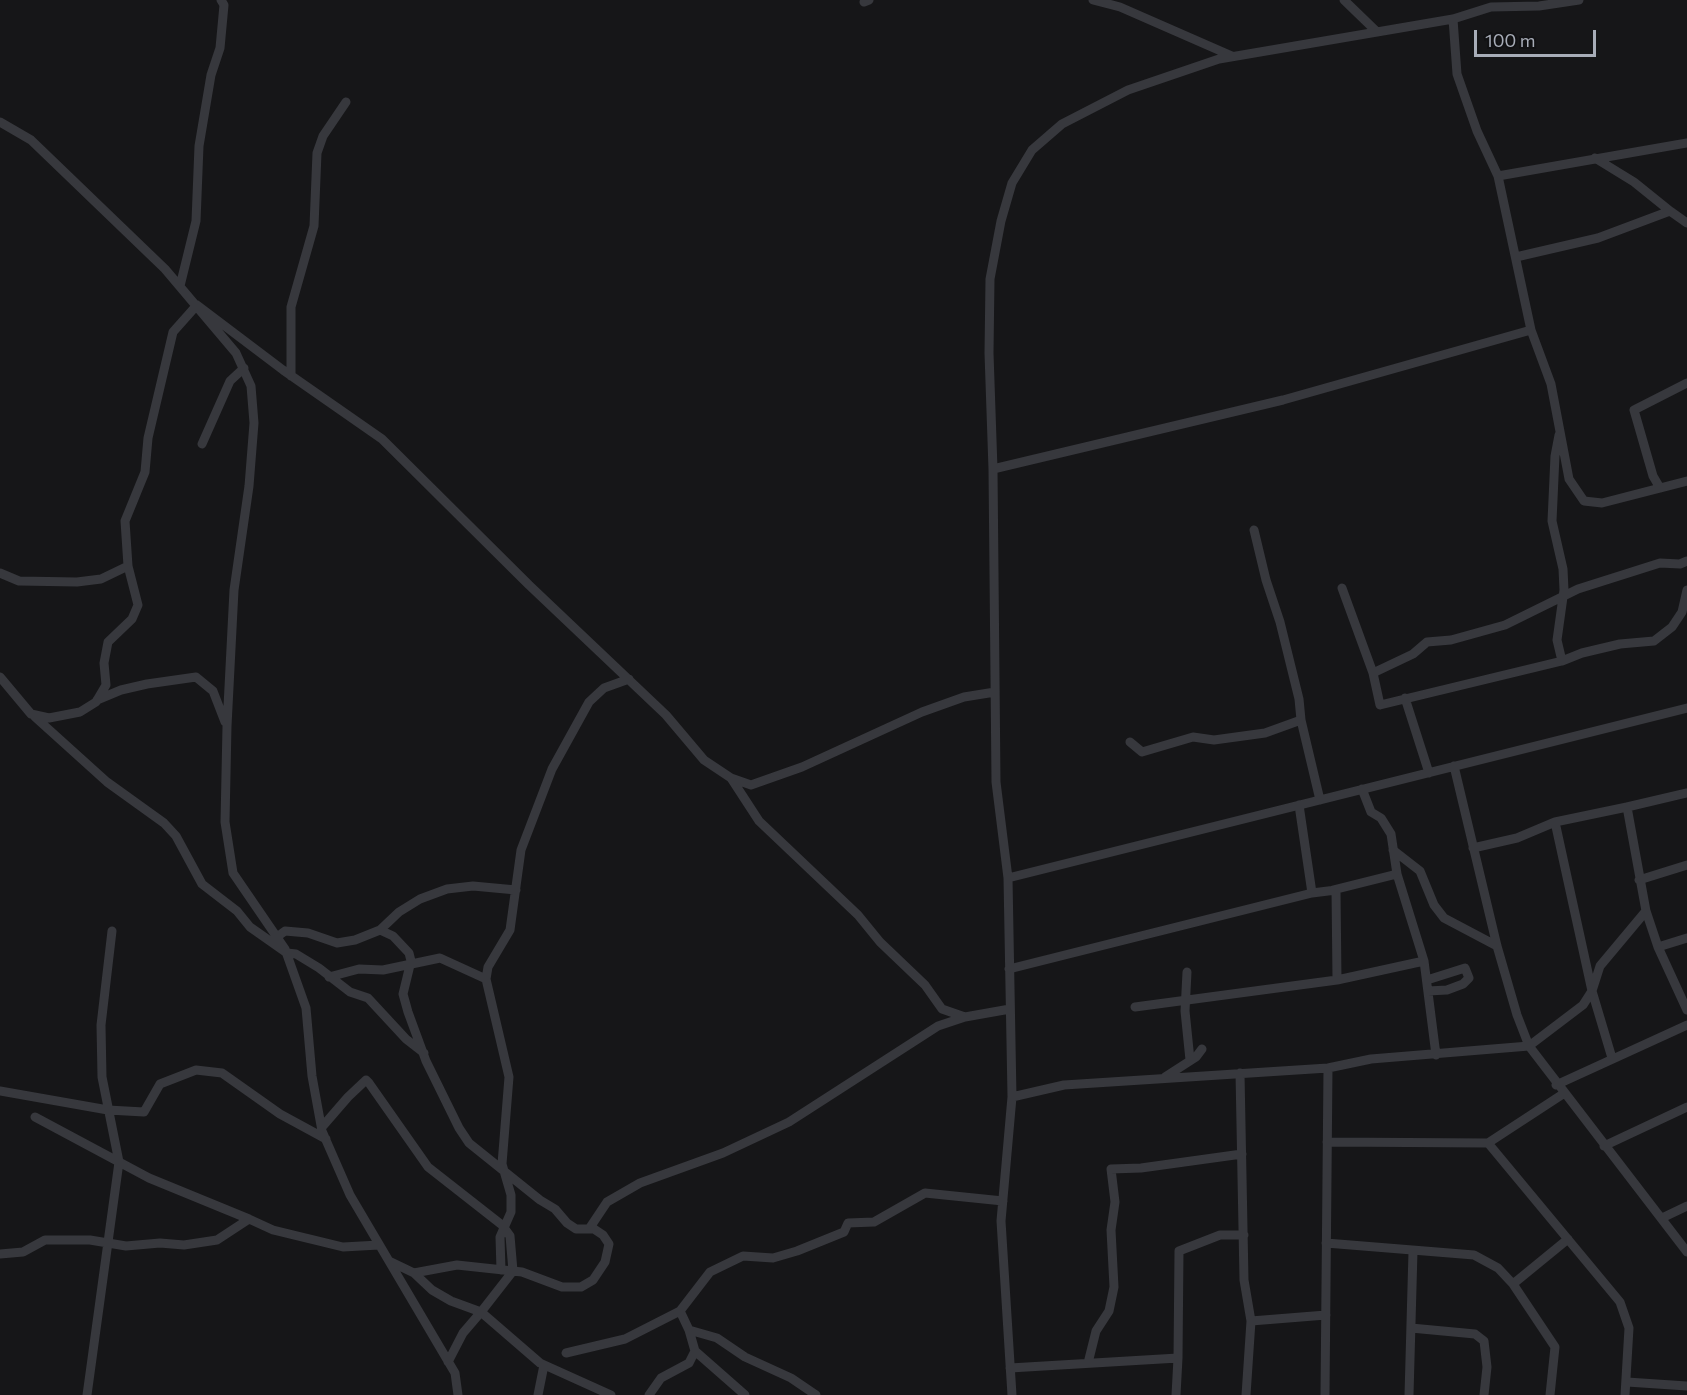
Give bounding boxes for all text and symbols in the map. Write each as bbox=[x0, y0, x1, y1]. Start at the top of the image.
scale bar bbox=[1477, 18, 1598, 56]
text: 100 m bbox=[1485, 29, 1535, 51]

